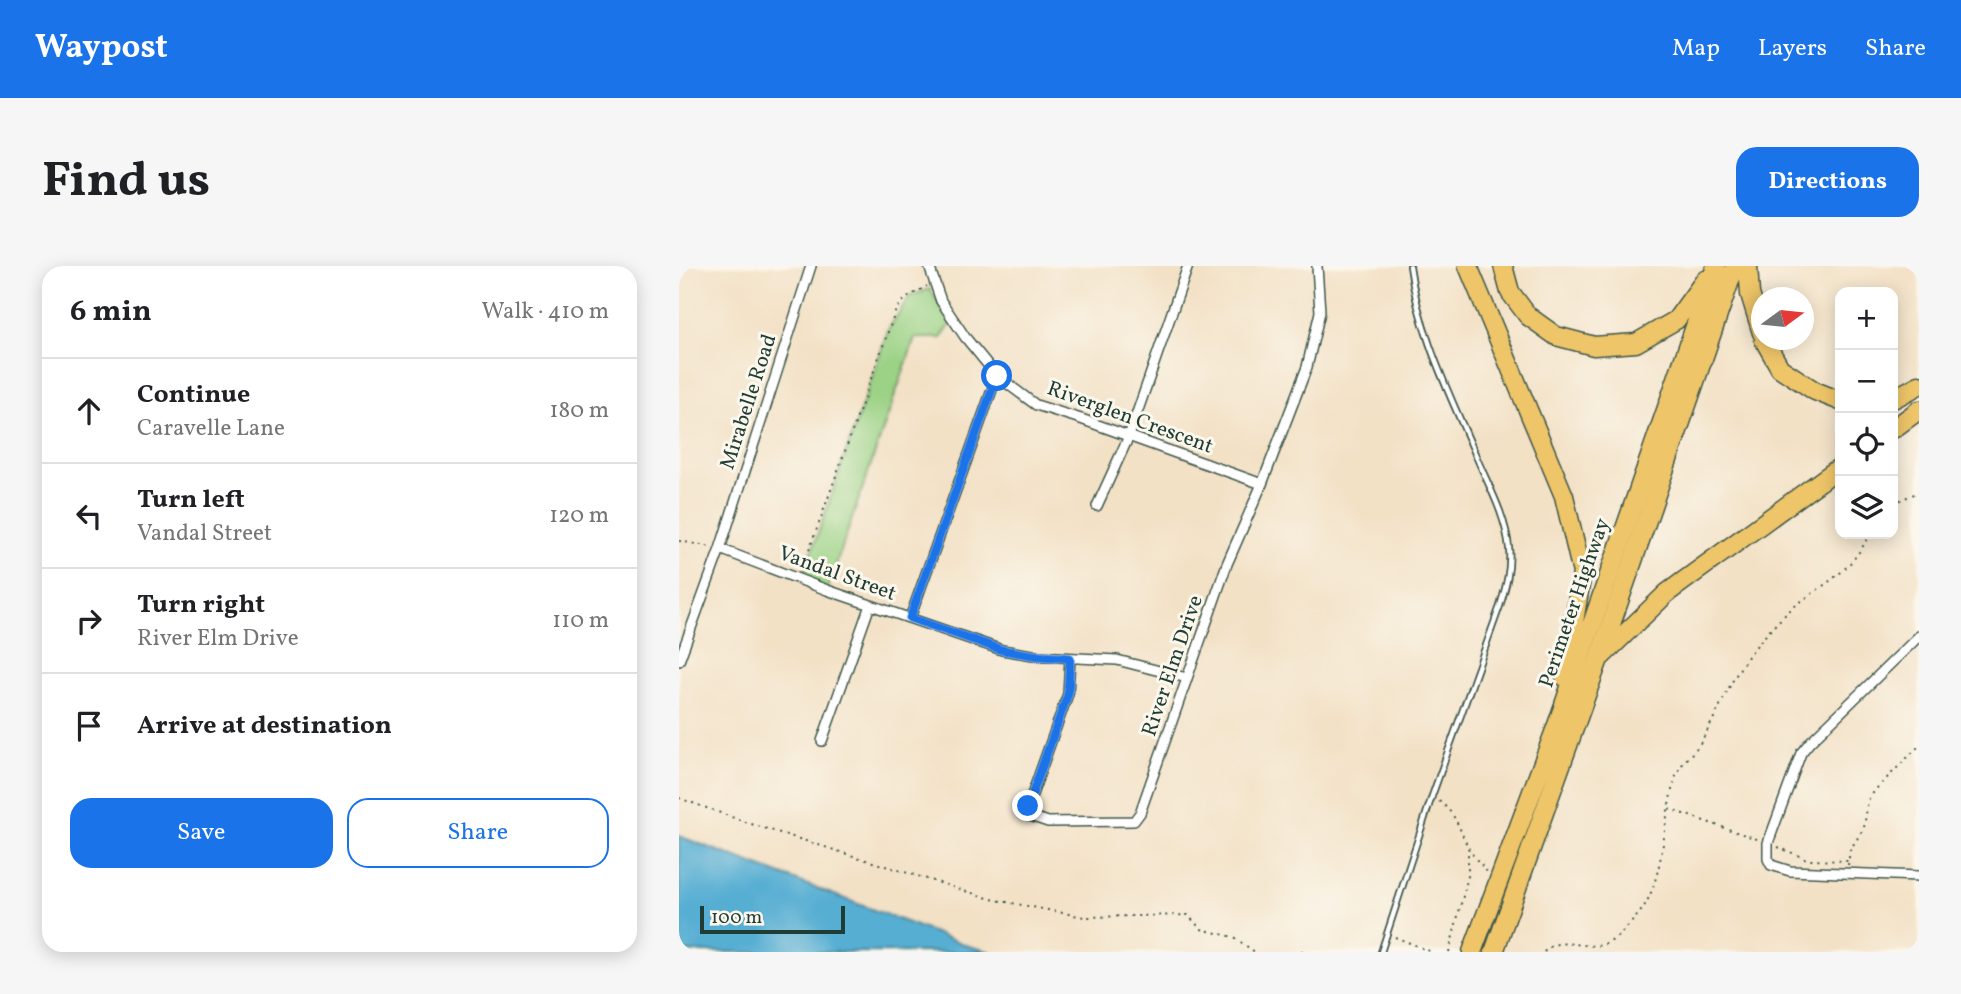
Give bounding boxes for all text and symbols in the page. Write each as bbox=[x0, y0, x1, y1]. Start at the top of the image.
text: Waypost bbox=[35, 26, 168, 72]
text: Map bbox=[1672, 32, 1720, 66]
text: Layers bbox=[1758, 32, 1827, 66]
text: Share bbox=[1865, 32, 1926, 66]
button: Directions bbox=[1736, 147, 1919, 217]
text: Find us bbox=[42, 148, 210, 217]
north arrow bbox=[1751, 287, 1814, 350]
map controls bbox=[1835, 287, 1898, 539]
button: + bbox=[1835, 287, 1898, 350]
text: 6 min bbox=[70, 291, 152, 333]
text: Walk · 410 m bbox=[482, 296, 609, 328]
street label: Mirabelle Road bbox=[713, 331, 785, 473]
button: − bbox=[1835, 350, 1898, 413]
route start bbox=[981, 360, 1012, 391]
street label: Riverglen Crescent bbox=[1043, 374, 1217, 462]
text: Continue bbox=[137, 377, 250, 413]
icon: ahead bbox=[70, 392, 108, 430]
text: 180 m bbox=[550, 395, 609, 427]
text: Caravelle Lane bbox=[137, 413, 285, 445]
button: locate bbox=[1835, 413, 1898, 476]
button: layers bbox=[1835, 476, 1898, 539]
text: Turn left bbox=[137, 482, 245, 518]
icon: left bbox=[70, 497, 108, 535]
text: 120 m bbox=[549, 500, 609, 532]
street label: Perimeter Highway bbox=[1532, 514, 1618, 692]
text: Vandal Street bbox=[137, 518, 272, 550]
street label: Vandal Street bbox=[774, 539, 900, 609]
text: Turn right bbox=[137, 587, 265, 623]
street label: River Elm Drive bbox=[1135, 592, 1211, 740]
icon: right bbox=[70, 602, 108, 640]
text: 110 m bbox=[552, 605, 609, 637]
text: River Elm Drive bbox=[137, 623, 299, 655]
icon: arrive bbox=[70, 707, 108, 745]
text: Arrive at destination bbox=[137, 708, 392, 744]
route end bbox=[1012, 790, 1043, 821]
button: Save bbox=[70, 798, 333, 868]
button: Share bbox=[347, 798, 609, 868]
scale bar bbox=[700, 903, 845, 935]
text: 100 m bbox=[711, 905, 762, 931]

